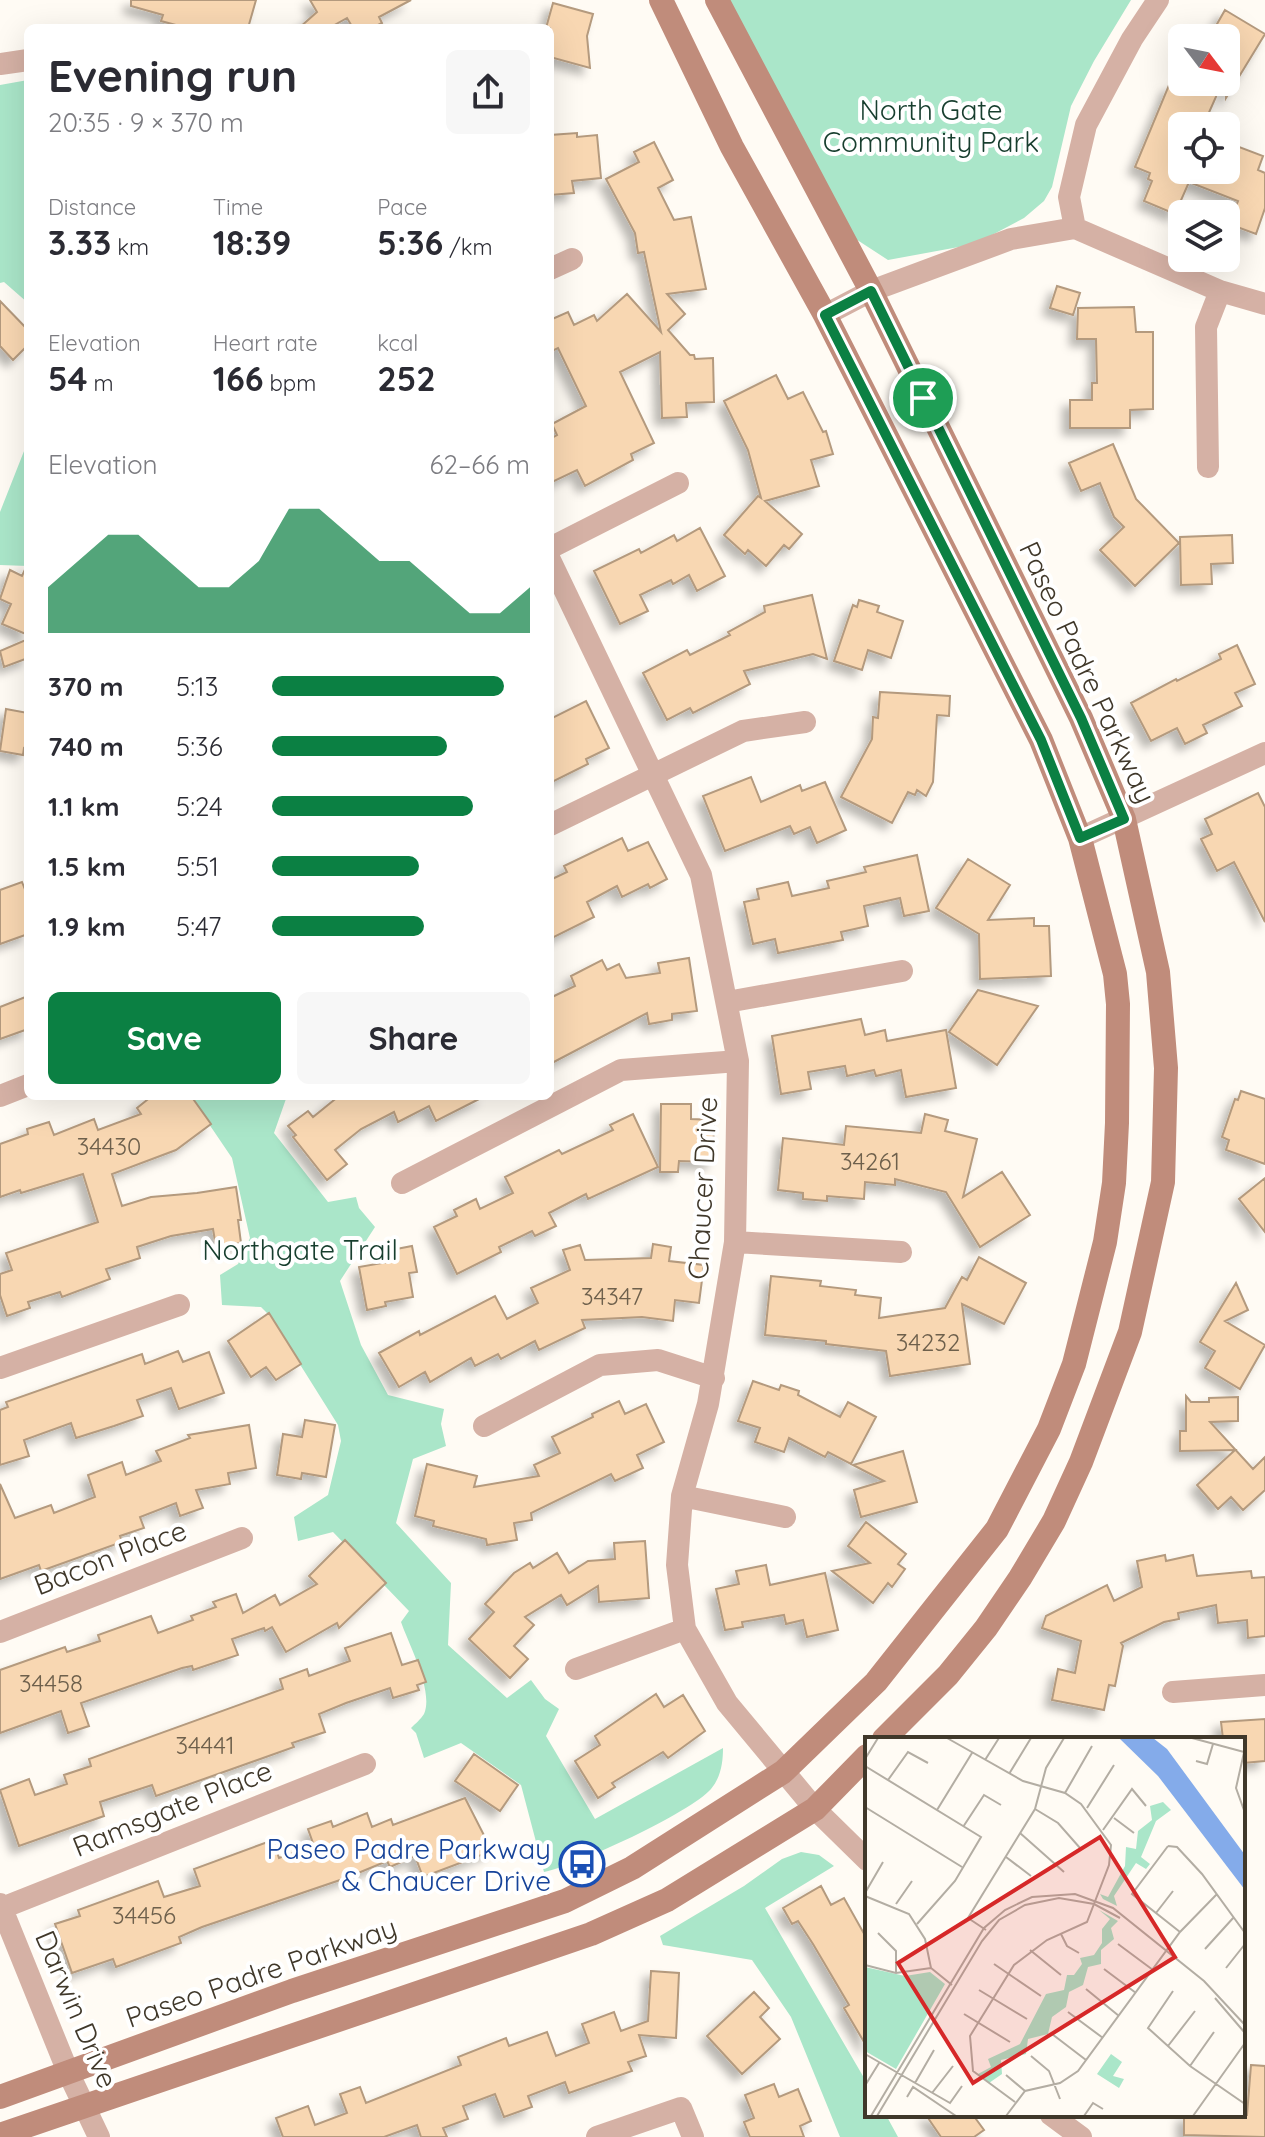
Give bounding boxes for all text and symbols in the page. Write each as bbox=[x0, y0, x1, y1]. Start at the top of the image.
north arrow bbox=[1168, 24, 1240, 96]
map controls bbox=[1168, 24, 1240, 272]
text: Evening run bbox=[48, 48, 297, 103]
button: share bbox=[446, 50, 530, 134]
park label: North Gate Community Park bbox=[823, 92, 1039, 159]
text: 20:35 · 9 × 370 m bbox=[48, 106, 244, 139]
button: locate bbox=[1168, 112, 1240, 184]
text: Distance bbox=[48, 193, 136, 221]
text: Time bbox=[213, 193, 263, 221]
text: Pace bbox=[377, 193, 428, 221]
button: layers bbox=[1168, 200, 1240, 272]
text: 3.33 bbox=[48, 221, 111, 264]
text: 18:39 bbox=[213, 221, 291, 264]
text: 5:36 bbox=[377, 221, 443, 264]
text: km bbox=[111, 233, 149, 261]
text: /km bbox=[443, 233, 493, 261]
text: Elevation bbox=[48, 329, 141, 357]
text: Heart rate bbox=[213, 329, 318, 357]
text: kcal bbox=[377, 329, 418, 357]
text: 54 bbox=[48, 357, 88, 400]
text: 166 bbox=[213, 357, 264, 400]
text: 252 bbox=[377, 357, 436, 400]
pin bbox=[889, 364, 957, 432]
text: m bbox=[88, 369, 114, 397]
text: bpm bbox=[264, 369, 316, 397]
icon: arrive bbox=[901, 376, 945, 420]
text: Elevation bbox=[48, 448, 158, 481]
text: 62–66 m bbox=[430, 448, 530, 481]
street label: Paseo Padre Parkway bbox=[1012, 536, 1164, 808]
text: 370 m bbox=[48, 670, 123, 703]
text: 5:13 bbox=[176, 670, 218, 703]
text: 740 m bbox=[48, 730, 124, 763]
text: 5:36 bbox=[176, 730, 223, 763]
text: 1.1 km bbox=[48, 790, 119, 823]
text: 5:24 bbox=[176, 790, 223, 823]
text: 1.5 km bbox=[48, 850, 126, 883]
text: 5:51 bbox=[176, 850, 219, 883]
text: 1.9 km bbox=[48, 910, 125, 943]
text: 5:47 bbox=[176, 910, 221, 943]
button: Save bbox=[48, 992, 281, 1084]
button: Share bbox=[297, 992, 530, 1084]
street label: Chaucer Drive bbox=[680, 1096, 724, 1280]
house number: 34430 bbox=[77, 1131, 141, 1161]
house number: 34261 bbox=[840, 1146, 900, 1176]
park label: Northgate Trail bbox=[202, 1232, 398, 1267]
house number: 34347 bbox=[581, 1281, 643, 1311]
house number: 34232 bbox=[896, 1327, 960, 1357]
street label: Bacon Place bbox=[29, 1512, 191, 1602]
house number: 34458 bbox=[19, 1668, 83, 1698]
house number: 34441 bbox=[175, 1730, 235, 1760]
inset map bbox=[865, 1737, 1245, 2117]
street label: Ramsgate Place bbox=[67, 1752, 277, 1864]
place label: Paseo Padre Parkway & Chaucer Drive bbox=[267, 1831, 551, 1898]
bus stop icon: Paseo Padre Parkway & Chaucer Drive bbox=[558, 1840, 606, 1888]
house number: 34456 bbox=[112, 1900, 176, 1930]
street label: Paseo Padre Parkway bbox=[121, 1909, 401, 2035]
street label: Darwin Drive bbox=[28, 1925, 126, 2093]

